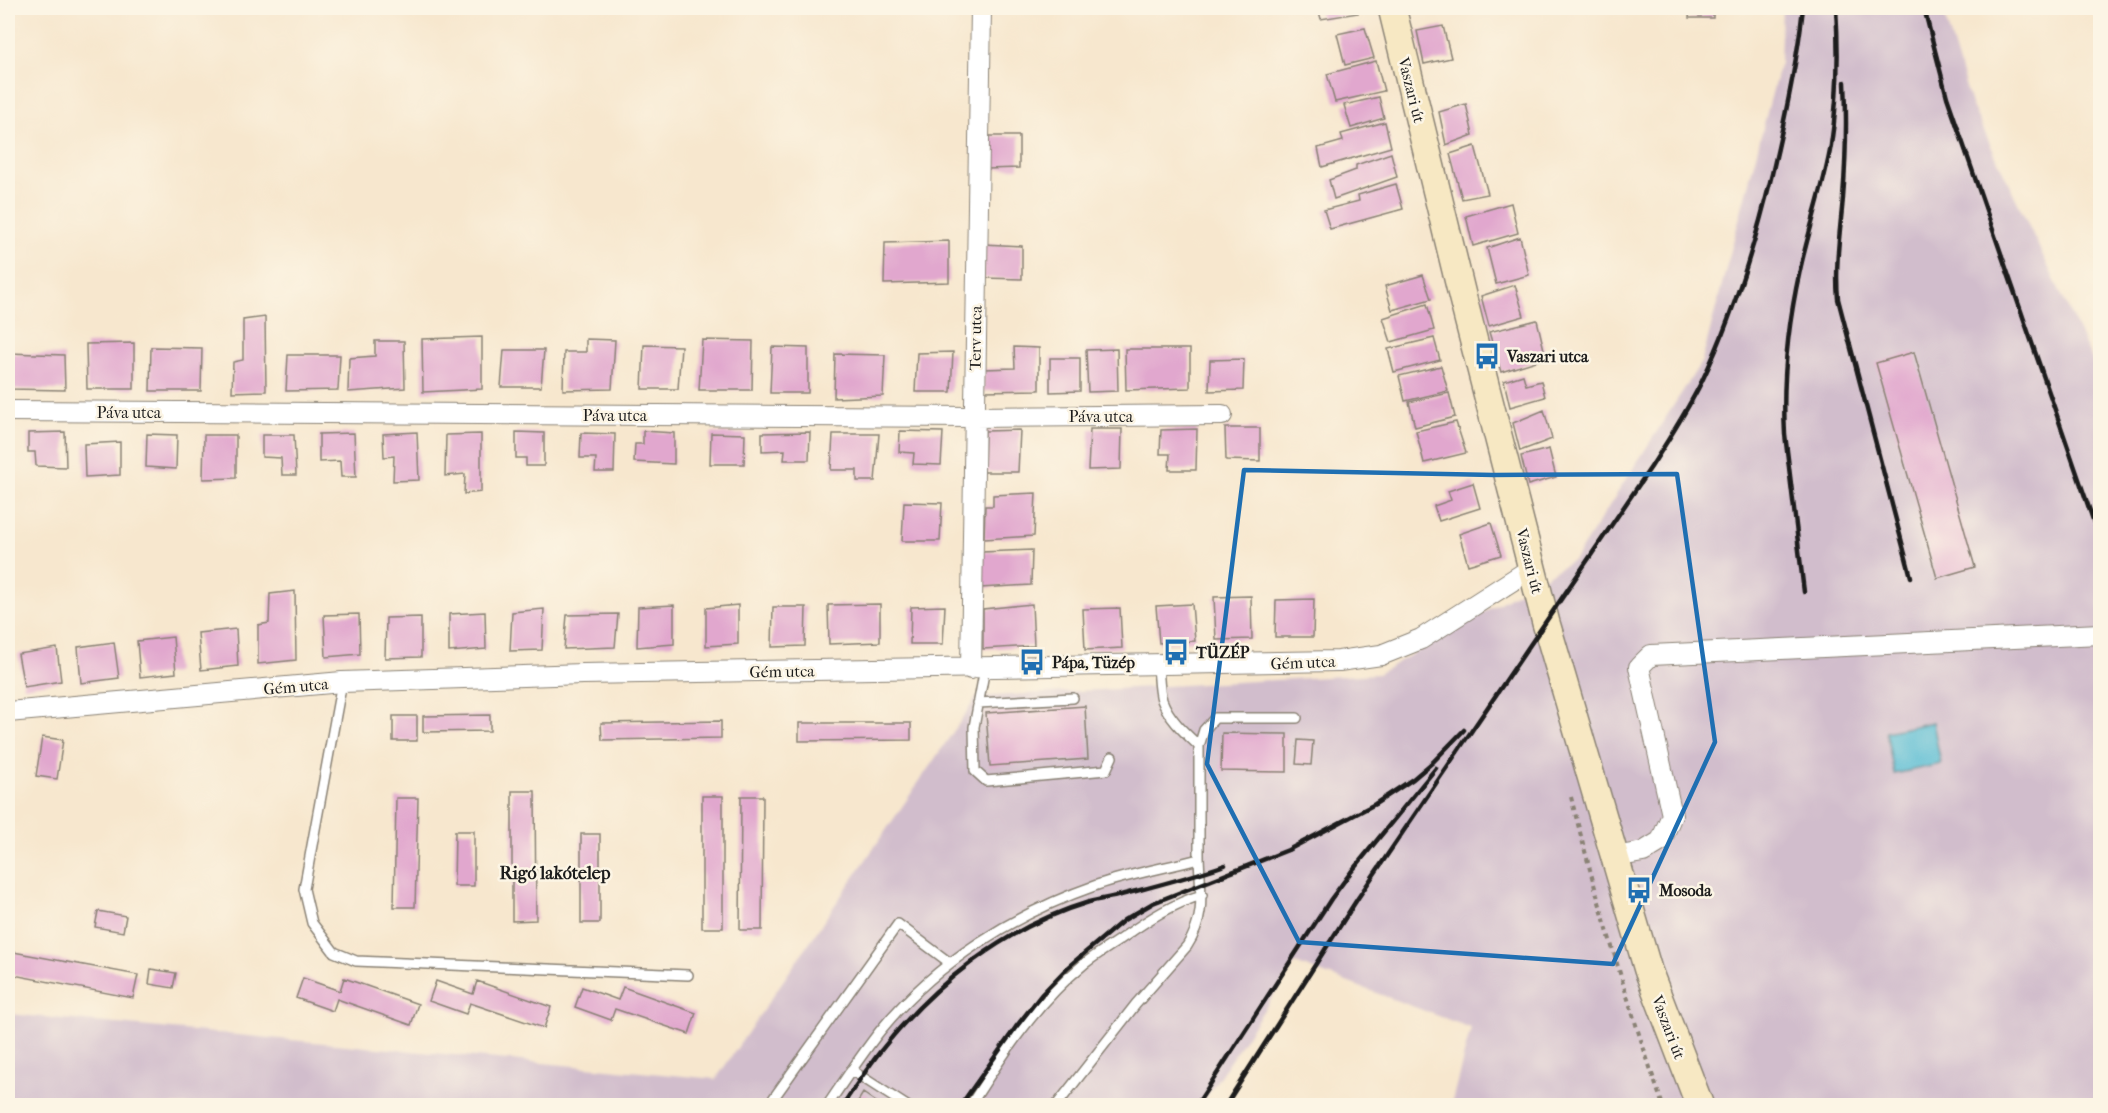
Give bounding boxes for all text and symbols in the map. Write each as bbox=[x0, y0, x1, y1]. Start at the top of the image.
street label: Vaszari út bbox=[1394, 54, 1429, 125]
street label: Terv utca bbox=[965, 305, 986, 371]
bus stop icon: Vaszari utca bbox=[1472, 341, 1502, 371]
place label: Vaszari utca bbox=[1506, 347, 1589, 366]
street label: Páva utca bbox=[97, 403, 162, 422]
street label: Páva utca bbox=[583, 406, 648, 425]
street label: Páva utca bbox=[1069, 407, 1134, 426]
street label: Vaszari út bbox=[1512, 525, 1547, 596]
bus stop icon: TÜZÉP bbox=[1161, 637, 1191, 667]
place label: TÜZÉP bbox=[1195, 642, 1250, 662]
bus stop icon: Pápa, Tüzép bbox=[1017, 647, 1047, 677]
street label: Gém utca bbox=[1270, 652, 1337, 673]
place label: Pápa, Tüzép bbox=[1052, 653, 1135, 673]
street label: Gém utca bbox=[749, 661, 815, 682]
street label: Gém utca bbox=[263, 674, 330, 699]
district label: Rigó lakótelep bbox=[500, 863, 611, 884]
bus stop icon: Mosoda bbox=[1624, 875, 1654, 905]
place label: Mosoda bbox=[1658, 881, 1712, 900]
street label: Vaszari út bbox=[1647, 992, 1689, 1062]

